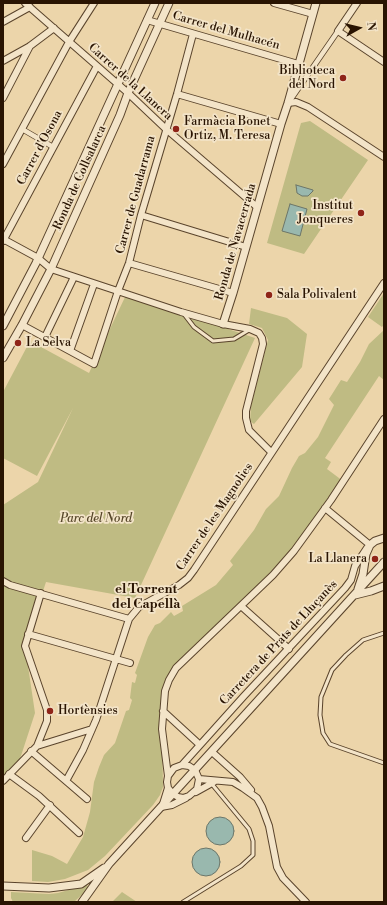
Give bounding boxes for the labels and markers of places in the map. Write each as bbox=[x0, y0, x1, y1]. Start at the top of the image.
place label: Biblioteca del Nord bbox=[279, 64, 335, 92]
marker: Biblioteca del Nord bbox=[338, 73, 348, 83]
place label: Farmàcia Bonet Ortiz, M. Teresa bbox=[184, 115, 270, 143]
marker: Farmàcia Bonet Ortiz, M. Teresa bbox=[171, 124, 181, 134]
place label: Institut Jonqueres bbox=[297, 199, 353, 227]
marker: Institut Jonqueres bbox=[356, 208, 366, 218]
place label: Sala Polivalent bbox=[277, 288, 357, 302]
marker: Sala Polivalent bbox=[264, 290, 274, 300]
place label: La Selva bbox=[26, 336, 71, 350]
marker: La Selva bbox=[13, 338, 23, 348]
place label: La Llanera bbox=[309, 552, 367, 566]
marker: La Llanera bbox=[370, 554, 380, 564]
place label: Hortènsies bbox=[58, 704, 118, 718]
marker: Hortènsies bbox=[45, 706, 55, 716]

